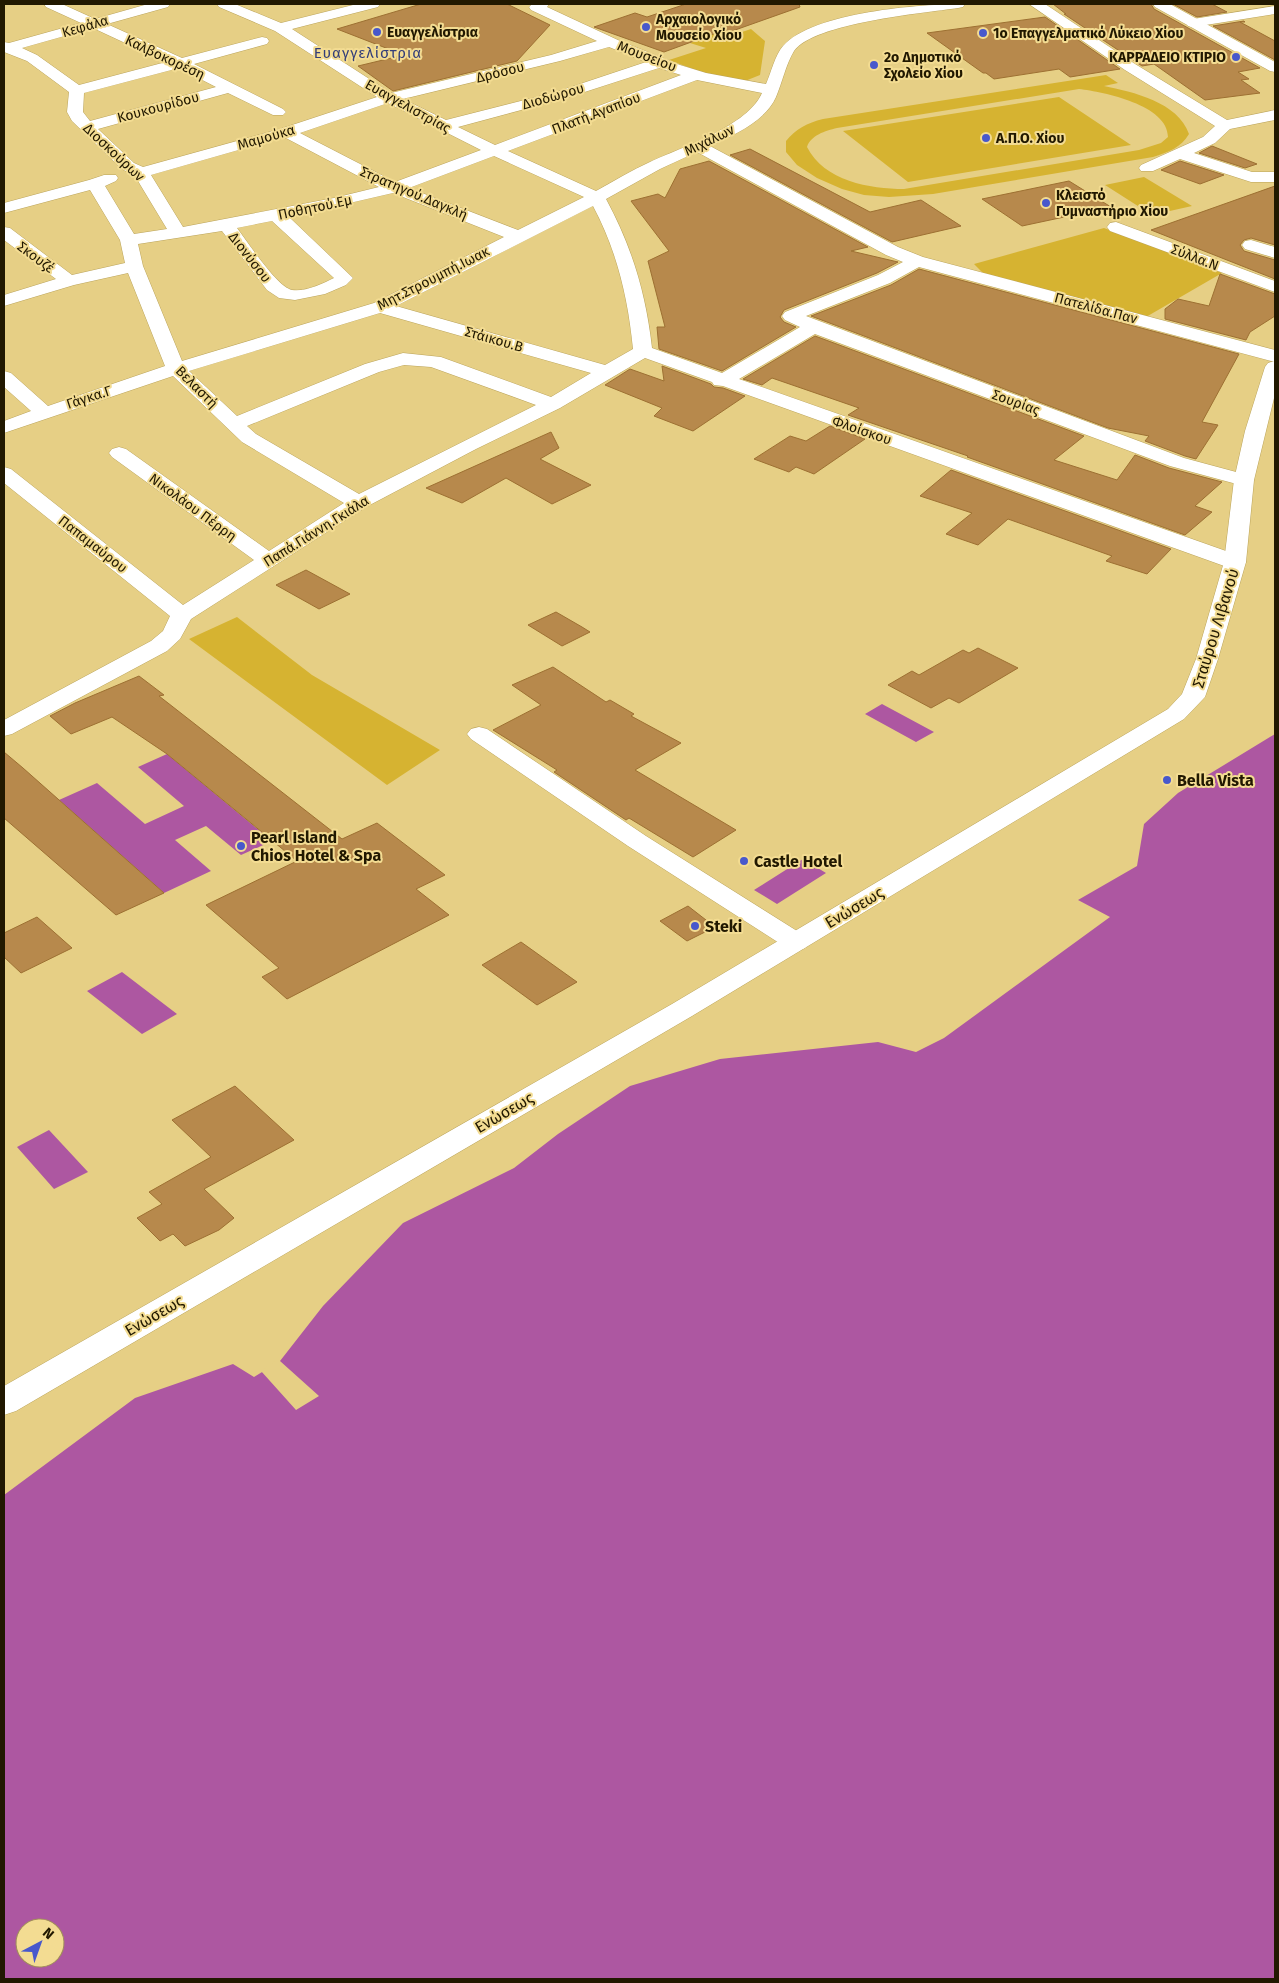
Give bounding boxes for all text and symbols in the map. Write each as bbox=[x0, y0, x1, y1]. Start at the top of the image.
place label: Αρχαιολογικό Μουσείο Χίου bbox=[655, 11, 742, 44]
street label: Κεφάλα bbox=[60, 12, 110, 41]
marker: Αρχαιολογικό Μουσείο Χίου bbox=[640, 21, 652, 33]
place label: Ευαγγελίστρια bbox=[387, 24, 479, 41]
place label: 1ο Επαγγελματικό Λύκειο Χίου bbox=[993, 25, 1183, 42]
marker: Ευαγγελίστρια bbox=[371, 26, 383, 38]
marker: 1ο Επαγγελματικό Λύκειο Χίου bbox=[977, 27, 989, 39]
street label: Καλβοκορέση bbox=[122, 32, 207, 83]
street label: Μουσείου bbox=[615, 37, 679, 76]
district label: Ευαγγελίστρια bbox=[314, 44, 422, 62]
place label: 2o Δημοτικό Σχολείο Χίου bbox=[884, 49, 963, 82]
place label: ΚΑΡΡΑΔΕΙΟ ΚΤΙΡΙΟ bbox=[1109, 49, 1226, 66]
marker: ΚΑΡΡΑΔΕΙΟ ΚΤΙΡΙΟ bbox=[1230, 51, 1242, 63]
street label: Δρόσου bbox=[474, 58, 526, 87]
marker: 2o Δημοτικό Σχολείο Χίου bbox=[868, 59, 880, 71]
street label: Ευαγγελιστρίας bbox=[362, 76, 454, 137]
street label: Διοδώρου bbox=[520, 80, 586, 113]
street label: Κουκουρίδου bbox=[115, 88, 201, 127]
street label: Πλατή.Αγαπίου bbox=[549, 89, 643, 138]
street label: Διοσκούρων bbox=[79, 120, 148, 185]
street label: Μαμούκα bbox=[235, 121, 297, 154]
street label: Μιχάλων bbox=[681, 121, 737, 160]
place label: Α.Π.Ο. Χίου bbox=[995, 130, 1064, 147]
marker: Α.Π.Ο. Χίου bbox=[980, 132, 992, 144]
street label: Στρατηγού.Δαγκλή bbox=[357, 163, 470, 224]
place label: Κλειστό Γυμναστήριο Χίου bbox=[1056, 187, 1168, 220]
street label: Ποθητού.Εμ bbox=[277, 191, 354, 224]
marker: Κλειστό Γυμναστήριο Χίου bbox=[1040, 197, 1052, 209]
street label: Διονύσου bbox=[225, 229, 275, 286]
street label: Σκουζέ bbox=[14, 238, 58, 277]
street label: Σύλλα.Ν bbox=[1169, 241, 1221, 274]
street label: Μητ.Στρουμπή.Ιωακ bbox=[374, 243, 493, 314]
street label: Πατελίδα.Παν bbox=[1053, 289, 1139, 328]
street label: Στάικου.Β bbox=[463, 323, 525, 356]
street label: Βελαστή bbox=[172, 363, 221, 412]
street label: Γάγκα.Γ bbox=[64, 382, 114, 413]
street label: Σουρίας bbox=[990, 386, 1043, 419]
street label: Φλοίσκου bbox=[830, 412, 894, 449]
street label: Νικολάου Πέρρη bbox=[146, 470, 240, 545]
street label: Παπά.Γιάννη.Γκιάλα bbox=[260, 492, 372, 571]
street label: Παπαμαύρου bbox=[55, 512, 131, 577]
street label: Σταύρου Λιβανού bbox=[1188, 566, 1243, 690]
place label: Bella Vista bbox=[1177, 771, 1254, 790]
marker: Bella Vista bbox=[1161, 774, 1173, 786]
place label: Pearl Island Chios Hotel & Spa bbox=[251, 828, 381, 865]
marker: Pearl Island Chios Hotel & Spa bbox=[235, 840, 247, 852]
place label: Castle Hotel bbox=[754, 852, 842, 871]
marker: Castle Hotel bbox=[738, 855, 750, 867]
street label: Ενώσεως bbox=[822, 882, 887, 932]
place label: Steki bbox=[705, 917, 742, 936]
marker: Steki bbox=[689, 920, 701, 932]
street label: Ενώσεως bbox=[471, 1088, 537, 1137]
street label: Ενώσεως bbox=[121, 1291, 187, 1340]
north arrow bbox=[15, 1918, 65, 1968]
text: N bbox=[39, 1924, 57, 1943]

